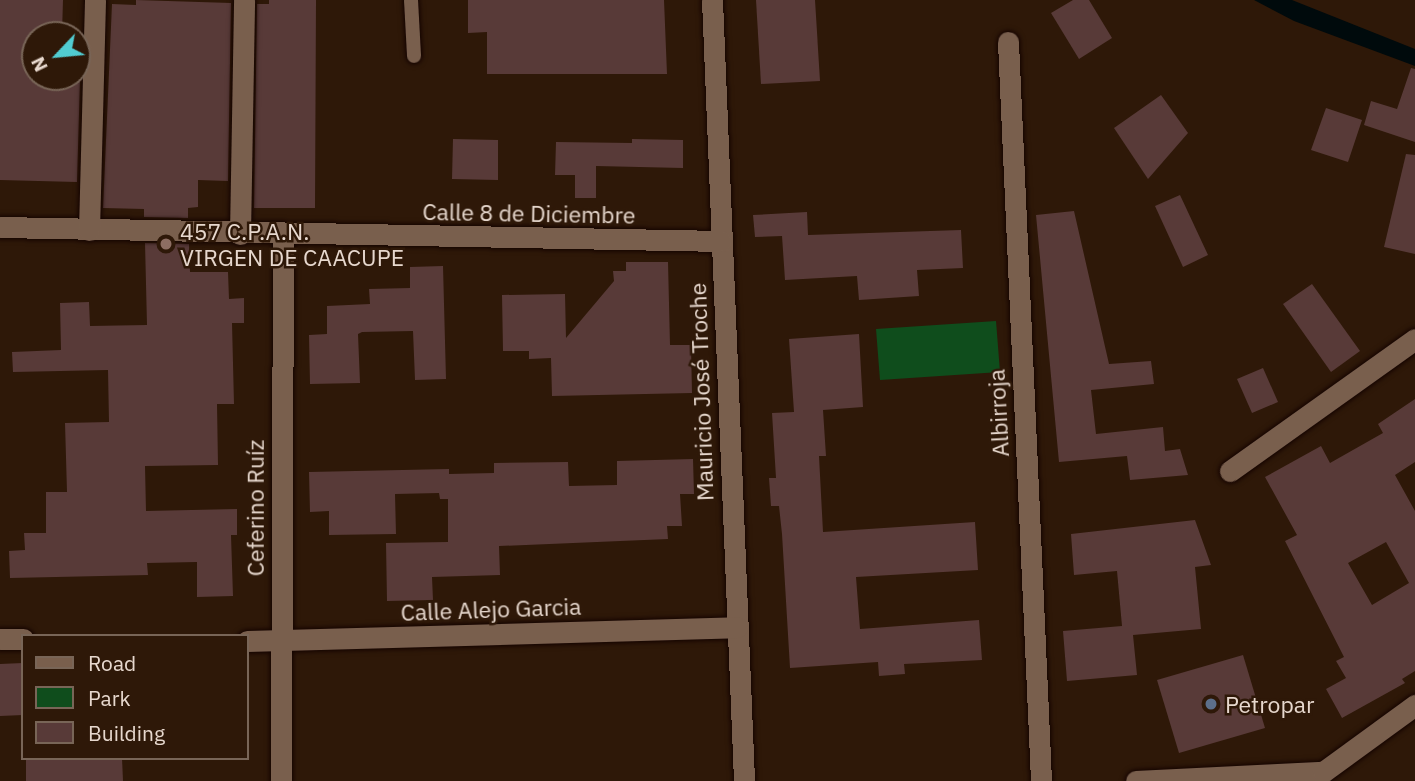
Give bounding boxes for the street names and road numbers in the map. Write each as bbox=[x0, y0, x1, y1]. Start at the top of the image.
street label: Calle 8 de Diciembre bbox=[422, 197, 636, 229]
street label: Mauricio José Troche bbox=[683, 282, 719, 502]
street label: Albirroja bbox=[982, 368, 1014, 458]
street label: Ceferino Ruíz bbox=[241, 440, 269, 576]
street label: Calle Alejo Garcia bbox=[400, 592, 582, 626]

